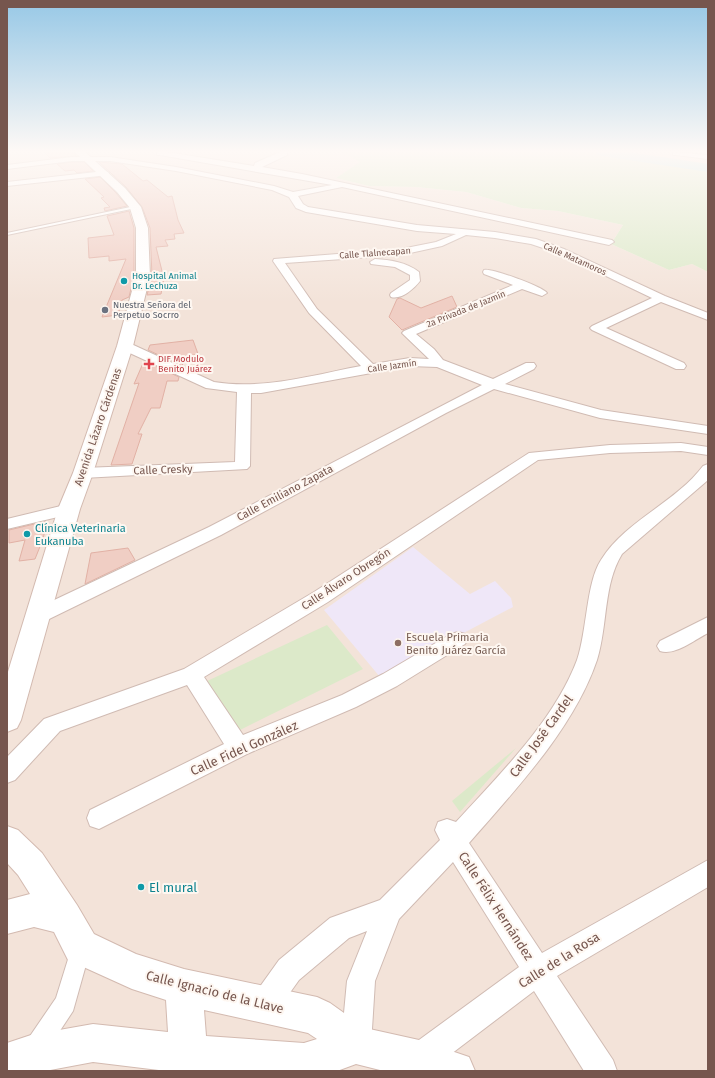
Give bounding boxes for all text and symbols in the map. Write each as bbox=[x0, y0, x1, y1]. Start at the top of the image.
street label: Calle Matamoros bbox=[542, 241, 608, 277]
street label: Calle Tlalnecapan bbox=[339, 246, 411, 260]
place label: Hospital Animal Dr. Lechuza bbox=[132, 271, 197, 291]
marker: Hospital Animal Dr. Lechuza bbox=[119, 276, 129, 286]
street label: 2a Privada de Jazmín bbox=[425, 289, 507, 329]
place label: Nuestra Señora del Perpetuo Socrro bbox=[113, 300, 191, 320]
marker: Nuestra Señora del Perpetuo Socrro bbox=[100, 305, 110, 315]
place label: DIF Modulo Benito Juárez bbox=[158, 354, 212, 374]
marker: DIF Modulo Benito Juárez bbox=[143, 358, 155, 370]
street label: Calle Jazmín bbox=[367, 358, 417, 374]
street label: Avenida Lázaro Cárdenas bbox=[72, 366, 124, 488]
street label: Calle Cresky bbox=[133, 462, 193, 478]
street label: Calle Emiliano Zapata bbox=[234, 462, 336, 524]
place label: Clínica Veterinaria Eukanuba bbox=[35, 522, 126, 548]
marker: Clínica Veterinaria Eukanuba bbox=[22, 529, 32, 539]
street label: Calle Álvaro Obregón bbox=[298, 544, 393, 613]
place label: Escuela Primaria Benito Juárez García bbox=[406, 631, 506, 657]
marker: Escuela Primaria Benito Juárez García bbox=[393, 638, 403, 648]
street label: Calle José Cardel bbox=[506, 692, 576, 780]
street label: Calle Fidel González bbox=[188, 717, 300, 778]
street label: Calle Félix Hernández bbox=[455, 849, 537, 963]
place label: El mural bbox=[149, 880, 197, 895]
marker: El mural bbox=[136, 882, 146, 892]
street label: Calle de la Rosa bbox=[516, 929, 602, 991]
street label: Calle Ignacio de la Llave bbox=[145, 968, 285, 1016]

